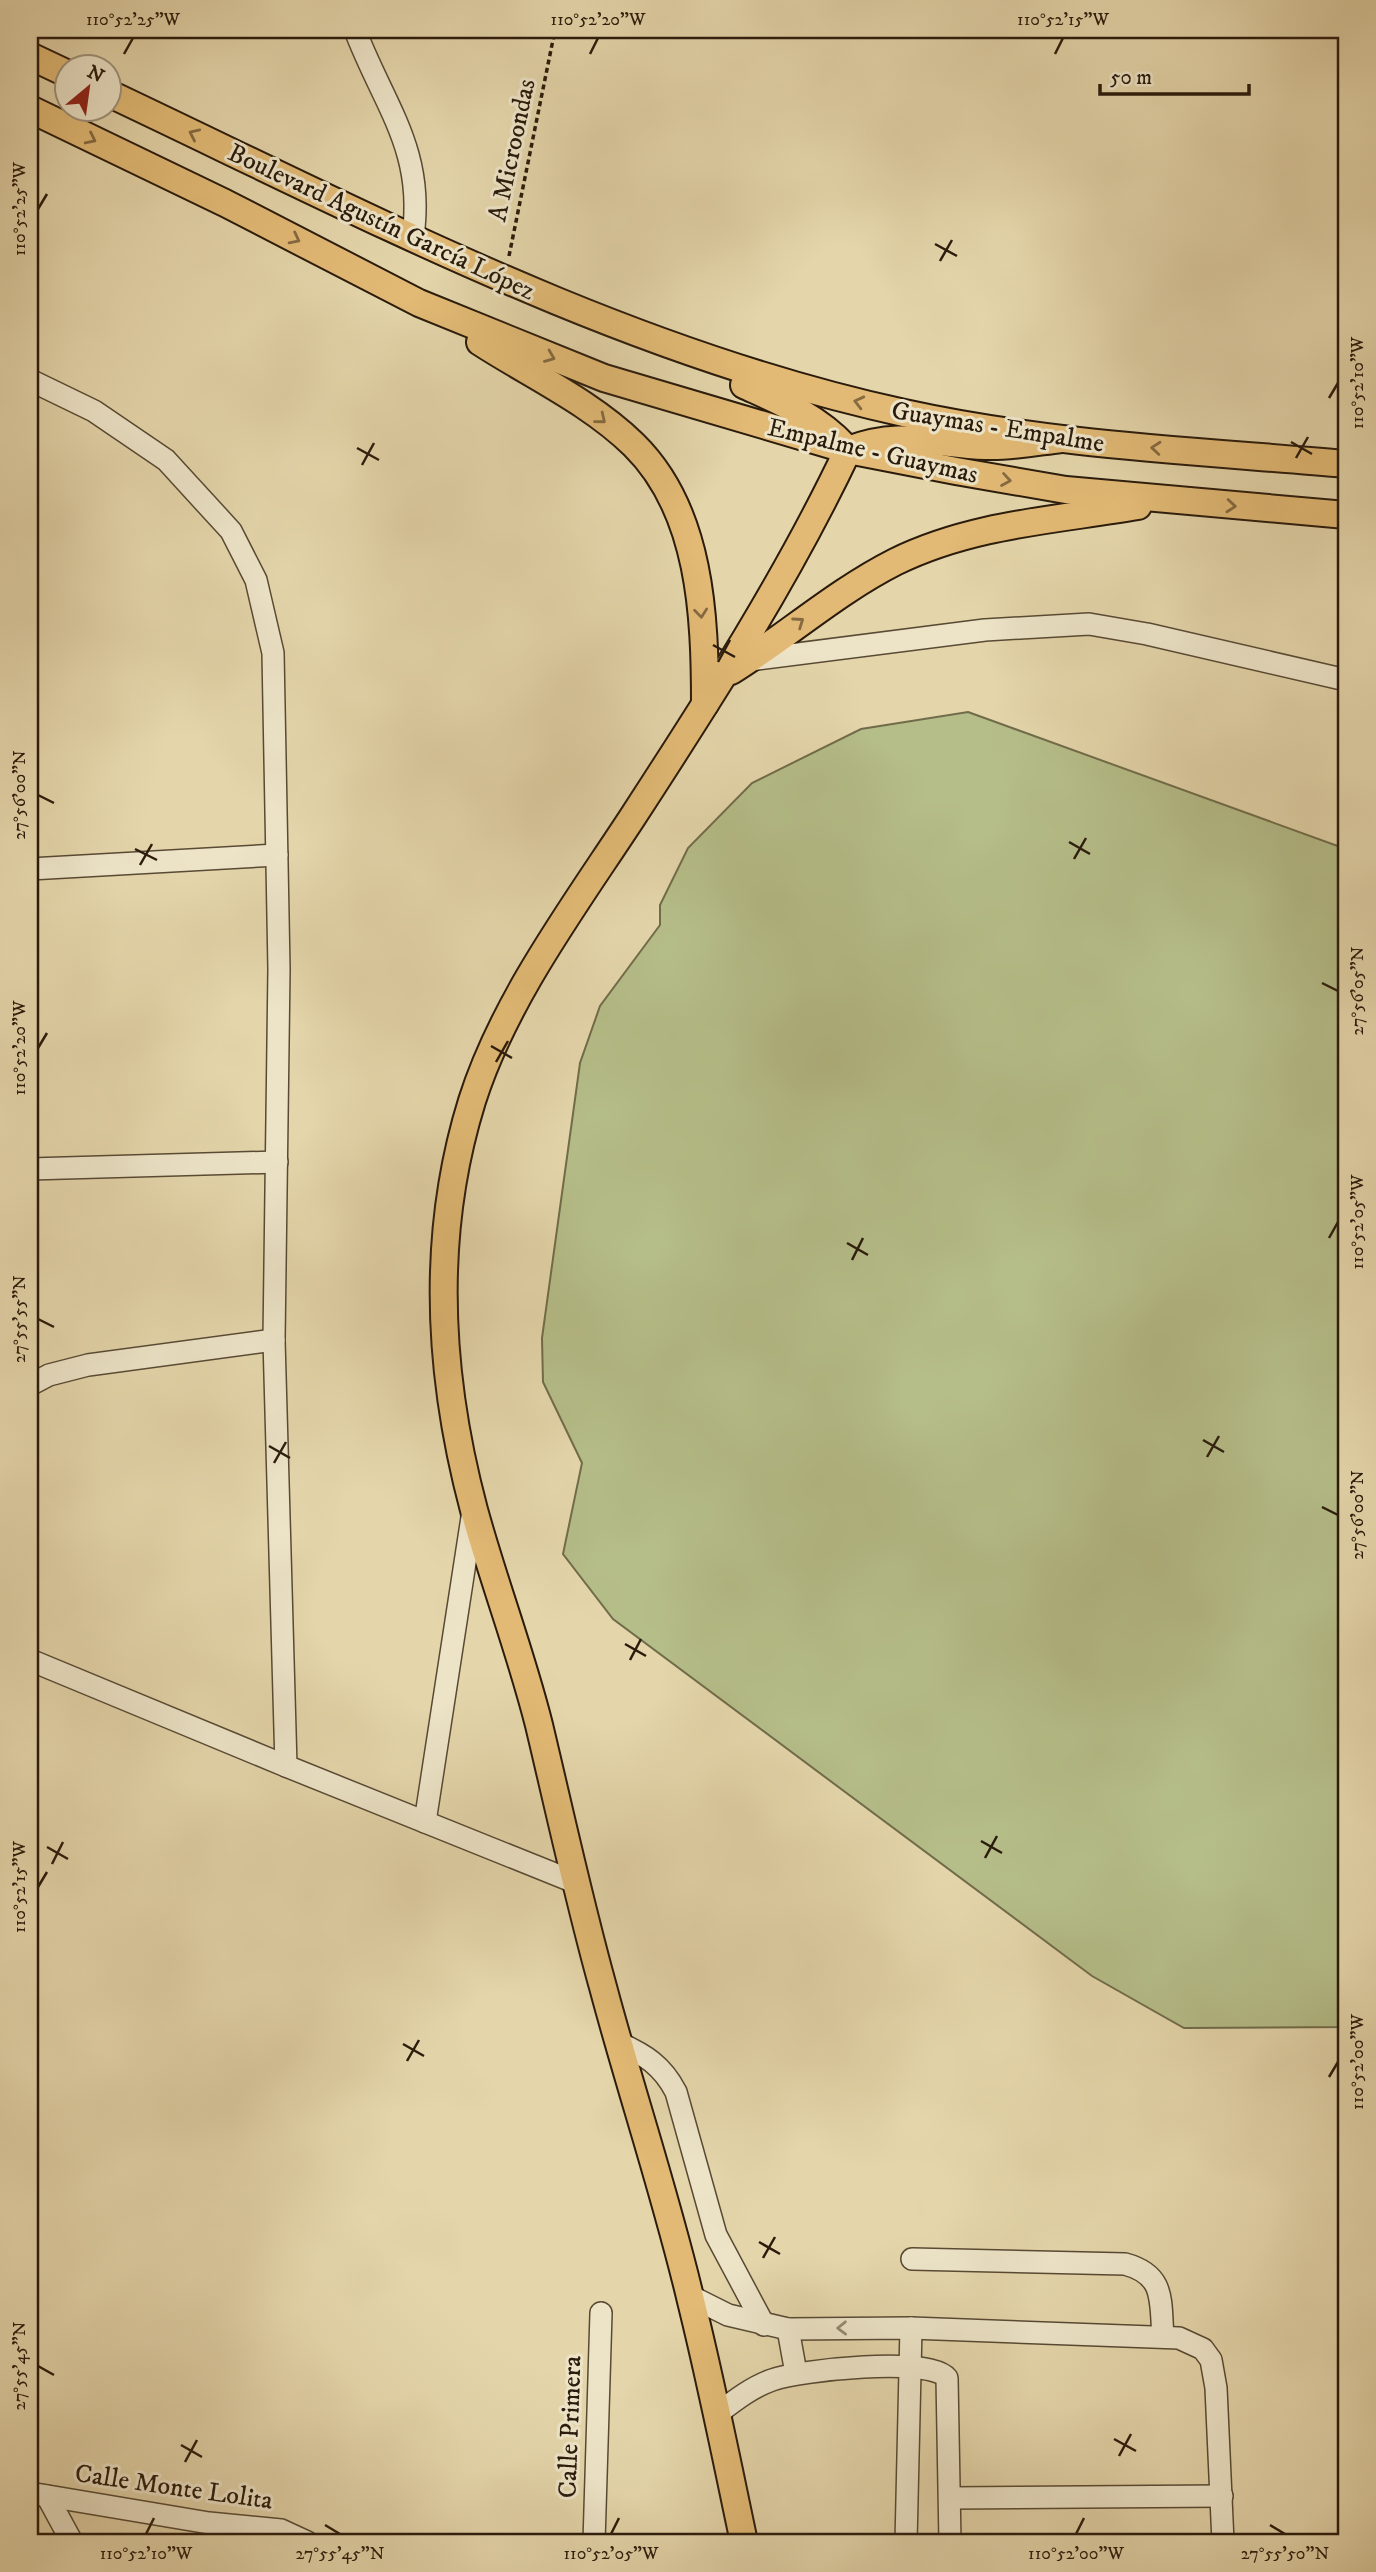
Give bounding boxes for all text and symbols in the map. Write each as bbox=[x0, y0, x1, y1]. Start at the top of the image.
text: 110°52'25"W bbox=[86, 9, 181, 31]
text: 110°52'20"W bbox=[551, 9, 646, 31]
text: 110°52'15"W bbox=[1017, 9, 1109, 31]
north arrow bbox=[52, 52, 122, 122]
scale bar bbox=[1100, 52, 1248, 96]
text: N bbox=[83, 61, 108, 88]
text: 50 m bbox=[1110, 65, 1152, 91]
street label: A Microondas bbox=[481, 76, 544, 225]
one-way arrow bbox=[189, 128, 201, 142]
one-way arrow bbox=[84, 130, 96, 144]
street label: Boulevard Agustín García López bbox=[222, 137, 540, 308]
text: 110°52'25"W bbox=[9, 161, 31, 256]
one-way arrow bbox=[288, 231, 300, 245]
text: 110°52'10"W bbox=[1347, 336, 1369, 429]
one-way arrow bbox=[544, 348, 556, 362]
street label: Guaymas - Empalme bbox=[889, 394, 1107, 461]
one-way arrow bbox=[853, 396, 865, 410]
one-way arrow bbox=[593, 410, 605, 423]
street label: Empalme - Guaymas bbox=[764, 411, 981, 492]
one-way arrow bbox=[1150, 441, 1161, 456]
one-way arrow bbox=[1000, 472, 1011, 487]
one-way arrow bbox=[1226, 498, 1237, 513]
one-way arrow bbox=[693, 607, 708, 619]
one-way arrow bbox=[791, 618, 804, 630]
text: 27°56'00"N bbox=[9, 750, 31, 840]
text: 27°56'05"N bbox=[1347, 946, 1369, 1035]
text: 110°52'20"W bbox=[9, 1000, 31, 1095]
text: 110°52'05"W bbox=[1347, 1174, 1369, 1270]
text: 27°55'55"N bbox=[9, 1275, 31, 1363]
text: 27°56'00"N bbox=[1347, 1470, 1369, 1560]
text: 110°52'15"W bbox=[9, 1841, 31, 1933]
text: 110°52'00"W bbox=[1347, 2014, 1369, 2110]
text: 27°55'45"N bbox=[9, 2321, 31, 2411]
one-way arrow bbox=[837, 2321, 848, 2336]
street label: Calle Primera bbox=[552, 2355, 589, 2499]
street label: Calle Monte Lolita bbox=[73, 2457, 275, 2518]
text: 110°52'10"W bbox=[100, 2543, 193, 2565]
text: 27°55'45"N bbox=[295, 2543, 385, 2565]
text: 110°52'05"W bbox=[563, 2543, 659, 2565]
text: 110°52'00"W bbox=[1028, 2543, 1124, 2565]
text: 27°55'50"N bbox=[1241, 2543, 1329, 2565]

